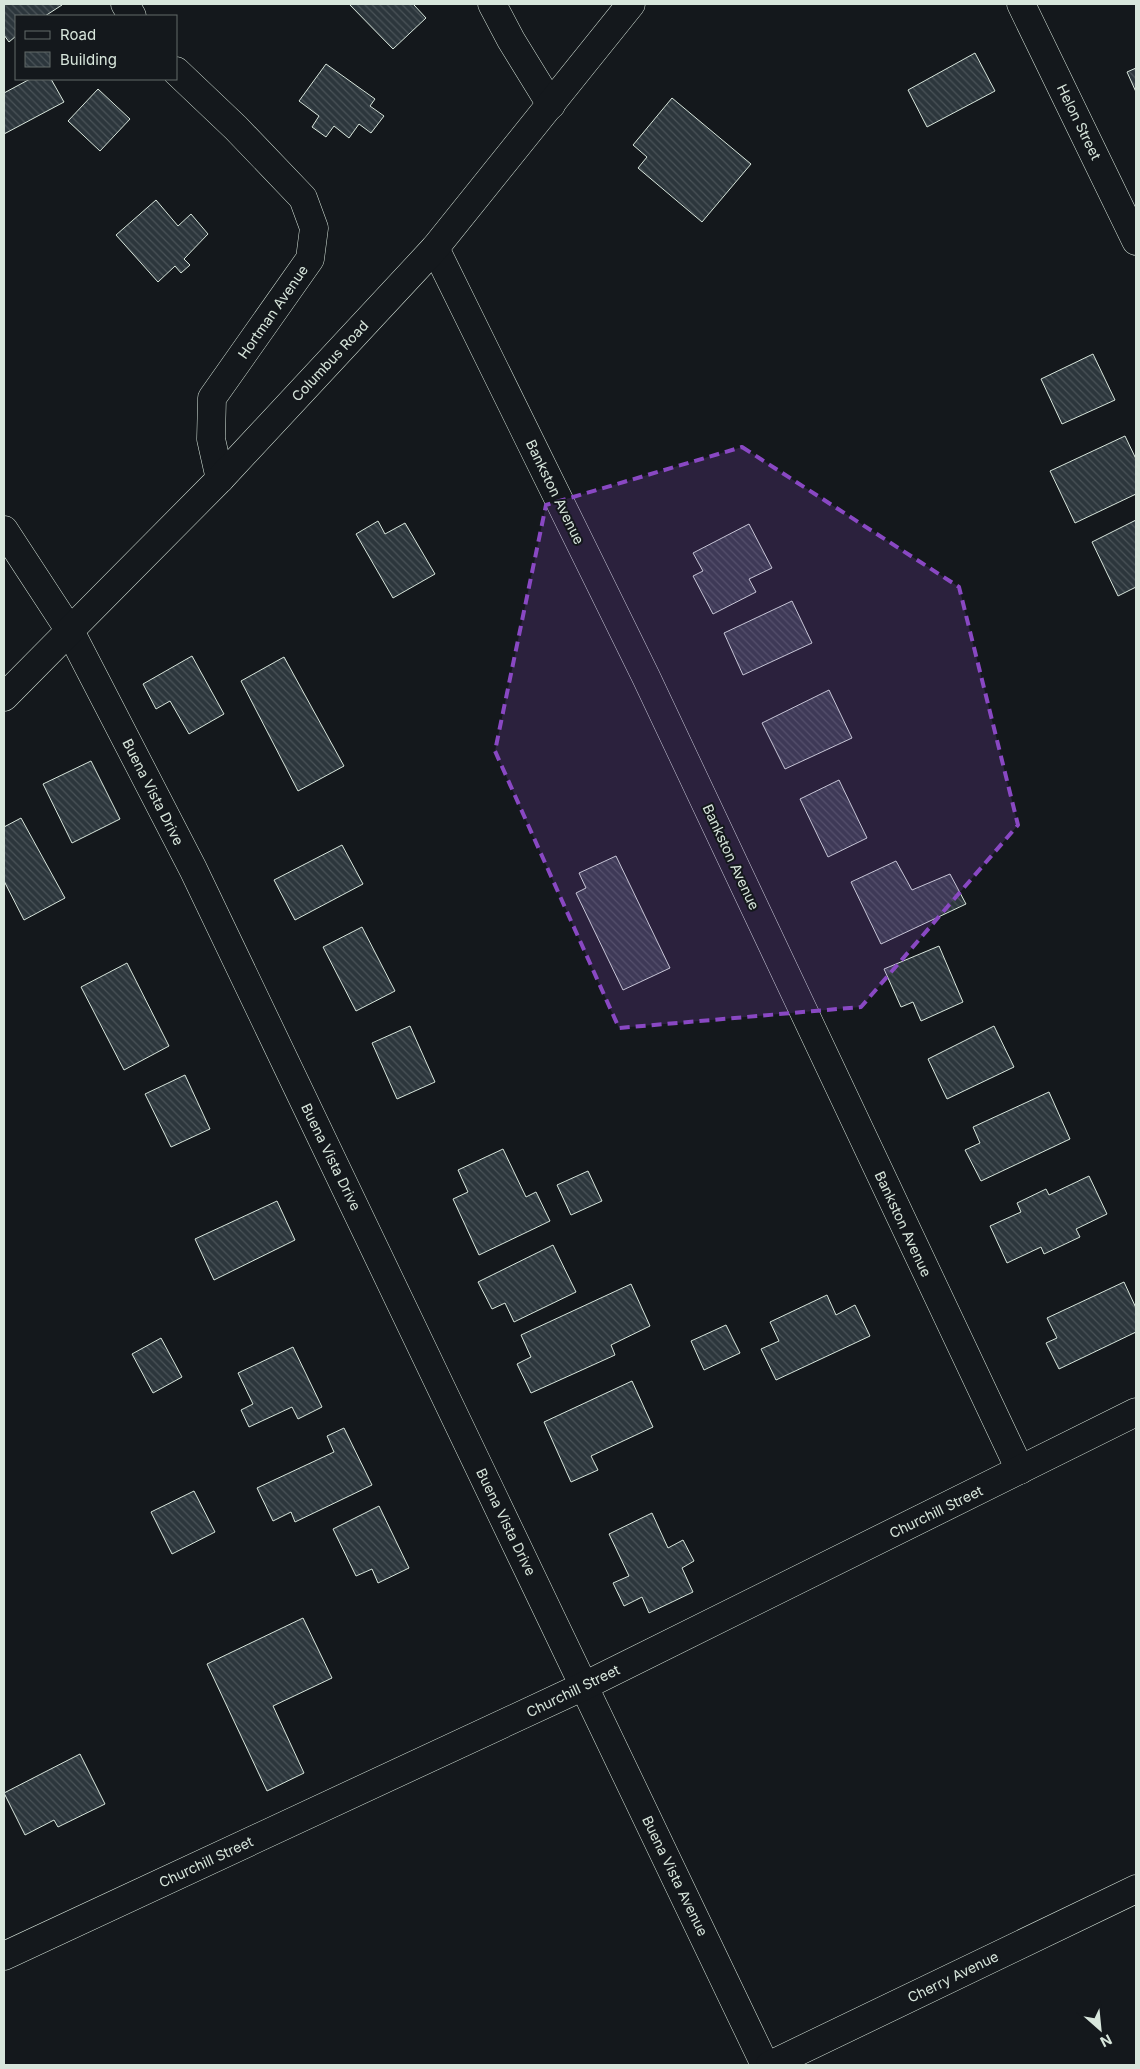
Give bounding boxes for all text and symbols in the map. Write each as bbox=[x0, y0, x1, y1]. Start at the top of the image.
legend bbox=[15, 15, 178, 80]
text: Road bbox=[60, 25, 96, 44]
text: Building bbox=[60, 50, 117, 69]
street label: Helon Street bbox=[1054, 81, 1105, 163]
street label: Hortman Avenue bbox=[234, 262, 311, 362]
street label: Columbus Road bbox=[288, 317, 371, 405]
street label: Bankston Avenue bbox=[523, 437, 588, 547]
street label: Buena Vista Drive bbox=[119, 736, 188, 848]
street label: Bankston Avenue bbox=[700, 801, 763, 912]
street label: Buena Vista Drive bbox=[298, 1100, 365, 1213]
street label: Bankston Avenue bbox=[872, 1168, 935, 1279]
street label: Buena Vista Drive bbox=[473, 1465, 540, 1578]
street label: Churchill Street bbox=[886, 1481, 986, 1541]
street label: Churchill Street bbox=[523, 1660, 623, 1720]
street label: Buena Vista Avenue bbox=[639, 1813, 712, 1939]
street label: Churchill Street bbox=[156, 1832, 256, 1891]
street label: Cherry Avenue bbox=[905, 1947, 1001, 2006]
north arrow bbox=[1075, 2004, 1125, 2054]
text: N bbox=[1098, 2031, 1115, 2051]

